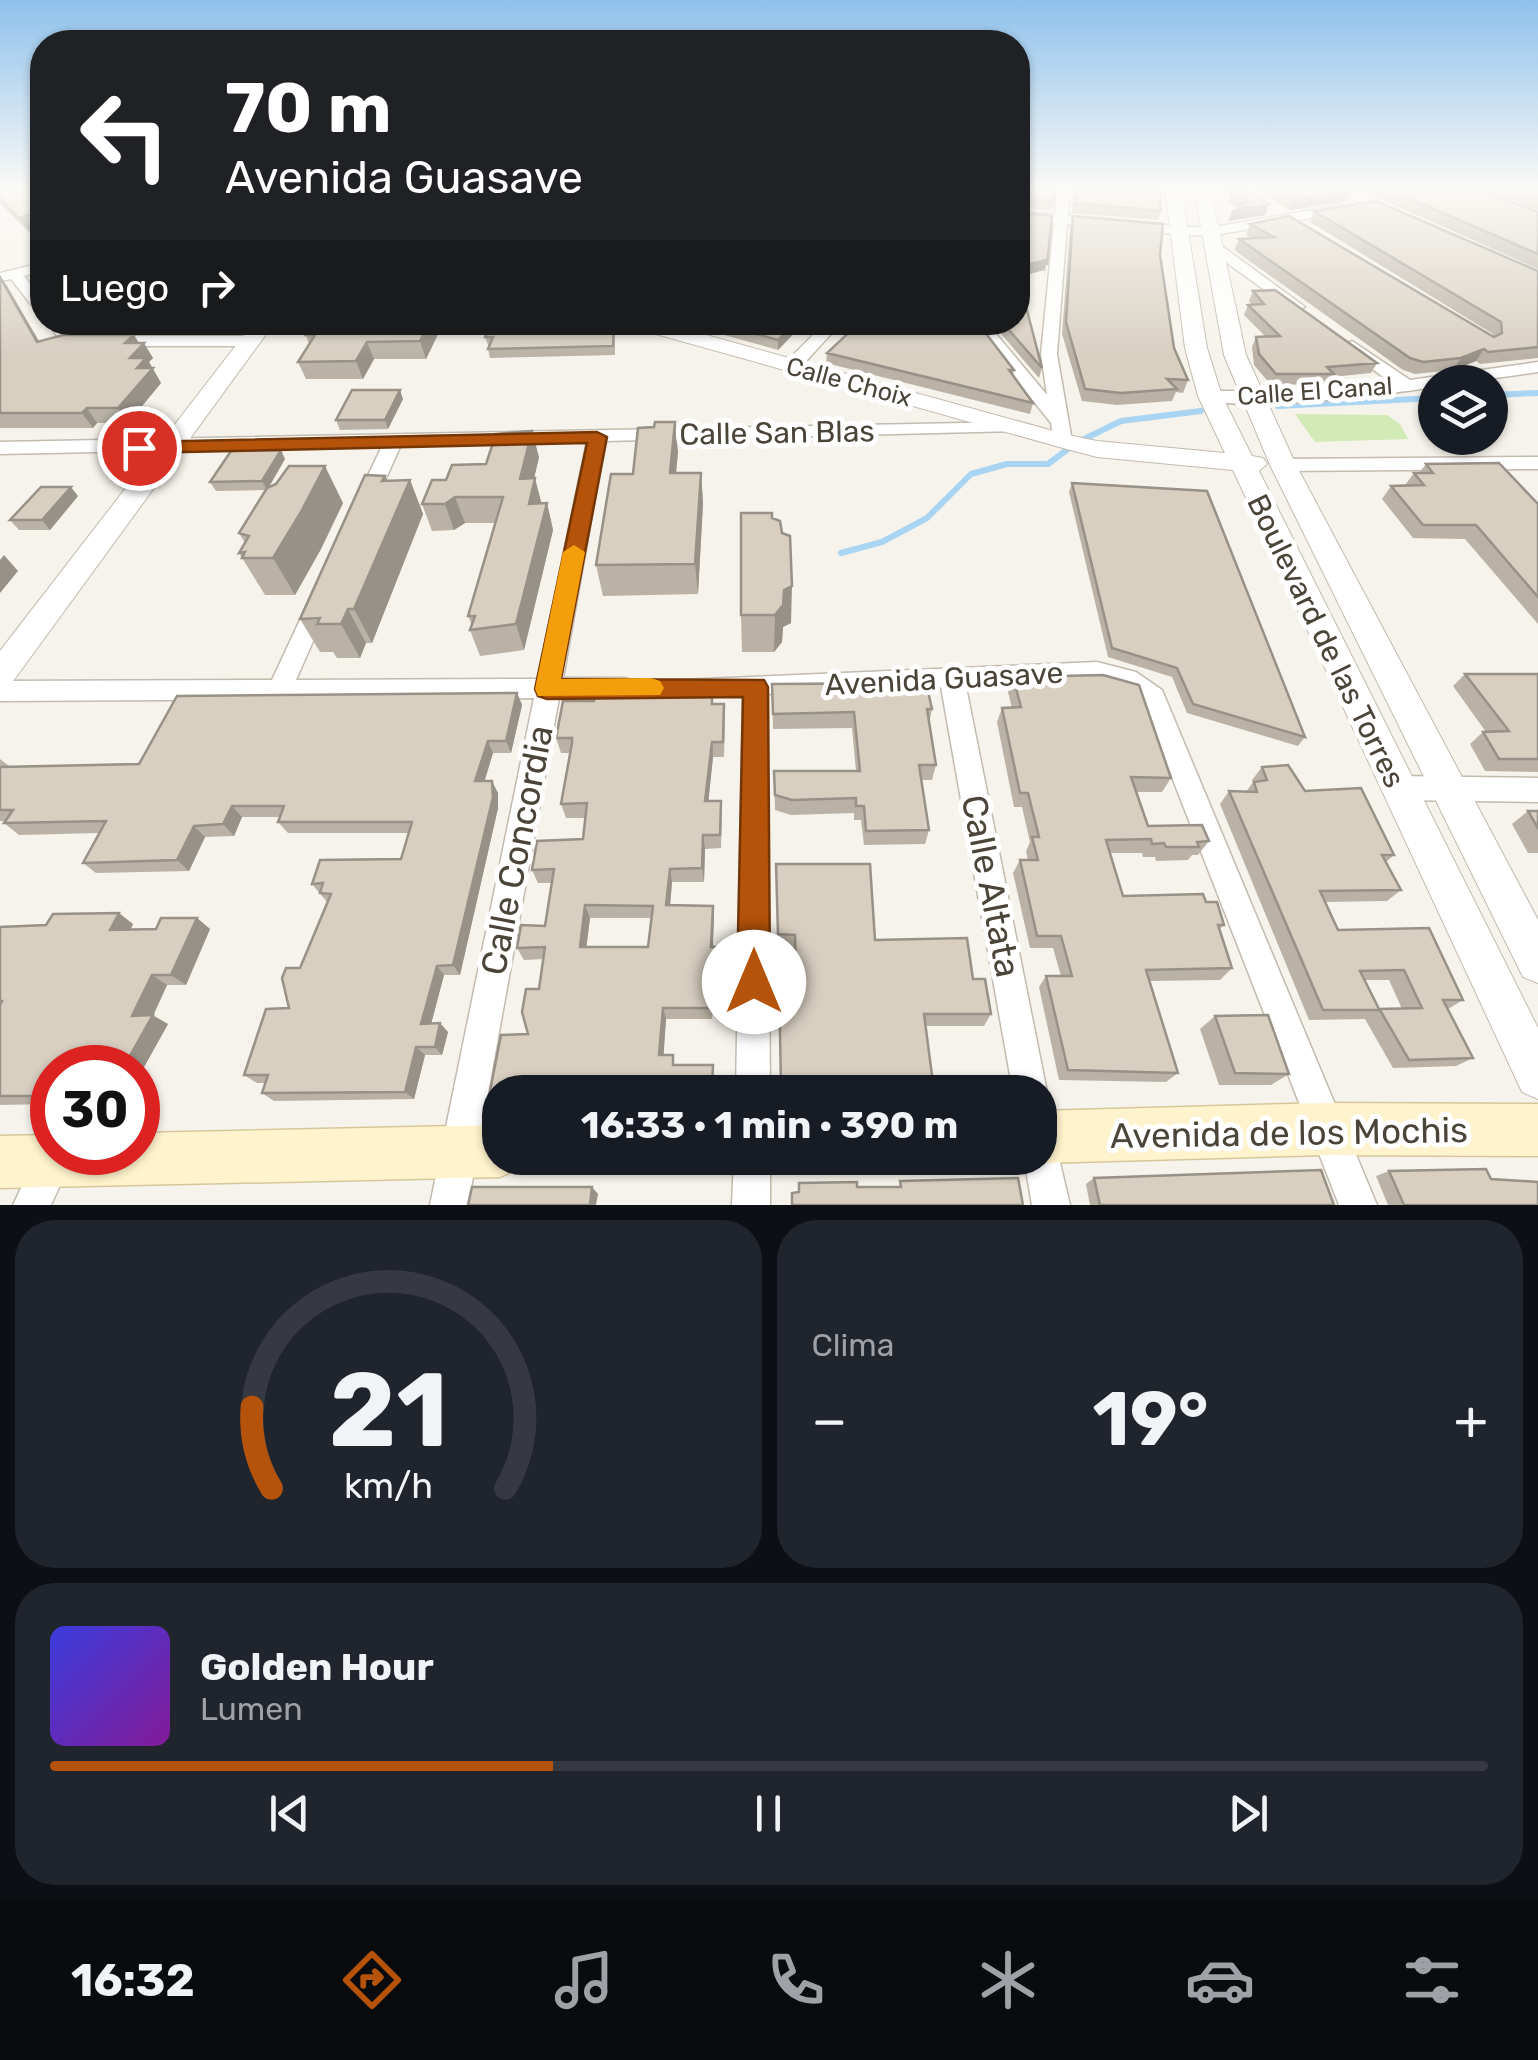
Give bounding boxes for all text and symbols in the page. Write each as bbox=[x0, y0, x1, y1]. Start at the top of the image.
text: 70 m bbox=[225, 67, 392, 150]
icon: left bbox=[60, 70, 190, 200]
text: Avenida Guasave bbox=[225, 151, 583, 204]
icon: right bbox=[189, 260, 244, 315]
text: Luego bbox=[60, 265, 169, 311]
street label: Calle Choix bbox=[783, 351, 915, 413]
map controls bbox=[1418, 365, 1508, 455]
button: layers bbox=[1418, 365, 1508, 455]
street label: Calle El Canal bbox=[1236, 371, 1394, 411]
pin bbox=[97, 406, 182, 491]
street label: Calle San Blas bbox=[679, 413, 875, 453]
icon: arrive bbox=[112, 421, 167, 476]
street label: Boulevard de las Torres bbox=[1239, 488, 1413, 794]
street label: Avenida Guasave bbox=[824, 655, 1064, 703]
street label: Calle Concordia bbox=[472, 722, 562, 978]
street label: Calle Altata bbox=[953, 791, 1029, 981]
position arrow bbox=[702, 930, 806, 1034]
speed limit sign: 30 bbox=[30, 1045, 160, 1175]
text: 16:33 · 1 min · 390 m bbox=[581, 1102, 958, 1148]
street label: Avenida de los Mochis bbox=[1110, 1109, 1468, 1157]
text: Clima bbox=[812, 1326, 894, 1364]
text: 21 bbox=[329, 1349, 448, 1472]
text: 19° bbox=[1092, 1375, 1209, 1464]
text: − bbox=[812, 1388, 847, 1453]
text: + bbox=[1454, 1388, 1488, 1453]
text: km/h bbox=[344, 1465, 433, 1507]
text: Golden Hour bbox=[200, 1644, 434, 1690]
text: Lumen bbox=[200, 1690, 303, 1728]
icon: previous bbox=[262, 1786, 317, 1841]
icon: pause bbox=[741, 1786, 796, 1841]
icon: next bbox=[1221, 1786, 1276, 1841]
icon: directions bbox=[337, 1945, 407, 2015]
icon: music bbox=[549, 1945, 619, 2015]
icon: phone bbox=[761, 1945, 831, 2015]
icon: climate bbox=[973, 1945, 1043, 2015]
icon: car bbox=[1185, 1945, 1255, 2015]
icon: filters bbox=[1397, 1945, 1467, 2015]
text: 16:32 bbox=[71, 1954, 195, 2007]

